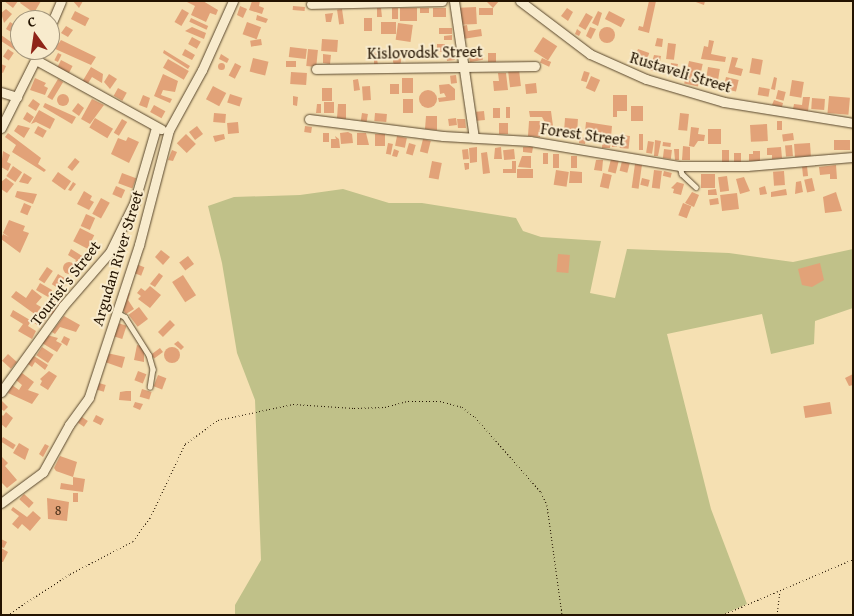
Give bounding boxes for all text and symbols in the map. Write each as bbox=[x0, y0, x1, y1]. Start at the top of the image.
north arrow bbox=[10, 10, 60, 60]
text: С bbox=[25, 11, 38, 32]
street label: Kislovodsk Street bbox=[367, 41, 483, 63]
street label: Rustaveli Street bbox=[628, 47, 734, 97]
street label: Forest Street bbox=[539, 119, 627, 149]
street label: Argudan River Street bbox=[87, 188, 147, 328]
street label: Tourist's Street bbox=[26, 237, 104, 329]
house number: 8 bbox=[55, 502, 61, 518]

